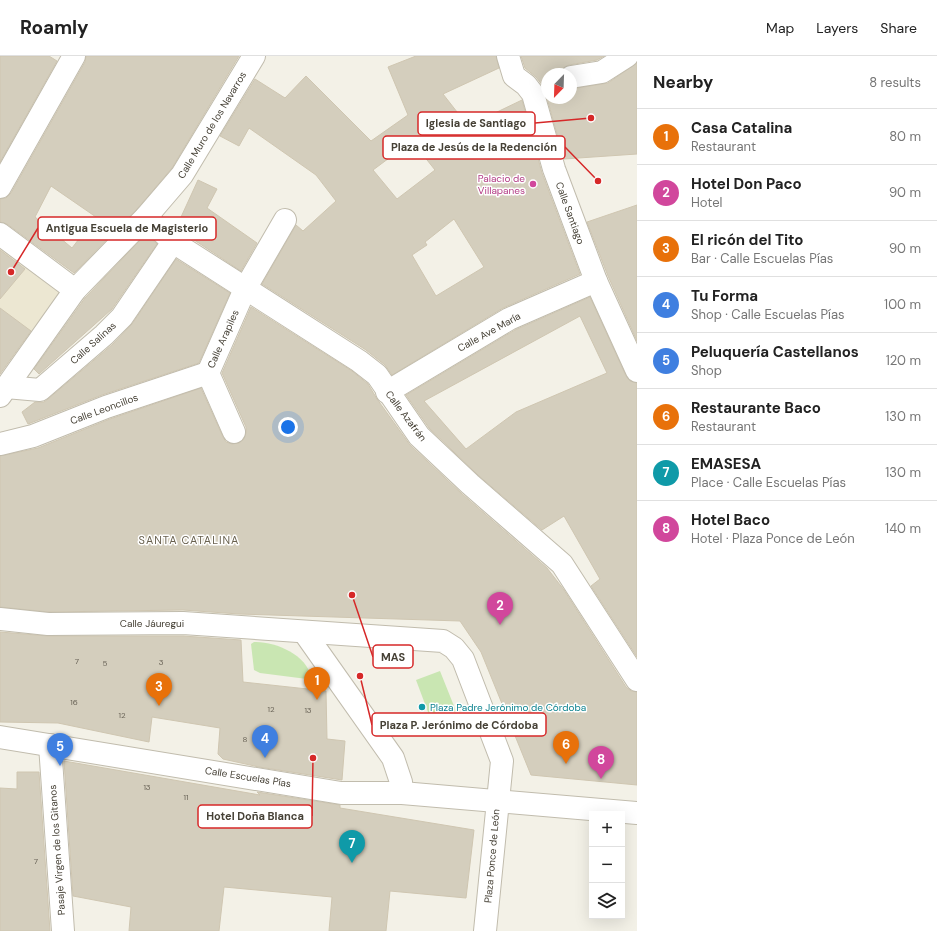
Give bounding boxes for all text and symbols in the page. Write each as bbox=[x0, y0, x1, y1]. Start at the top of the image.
text: Roamly bbox=[20, 15, 89, 40]
text: Map bbox=[766, 19, 794, 37]
text: Layers bbox=[816, 19, 858, 37]
text: Share bbox=[880, 19, 917, 37]
north arrow bbox=[541, 68, 577, 104]
street label: Calle Muro de los Navarros bbox=[175, 69, 249, 181]
text: Nearby bbox=[653, 71, 713, 93]
text: 8 results bbox=[869, 74, 921, 91]
callout: Iglesia de Santiago bbox=[418, 112, 535, 135]
text: Iglesia de Santiago bbox=[426, 116, 527, 130]
text: Casa Catalina bbox=[691, 118, 792, 138]
text: 1 bbox=[664, 128, 668, 145]
text: 80 m bbox=[889, 128, 921, 145]
callout: Plaza de Jesús de la Redención bbox=[383, 136, 565, 159]
text: Restaurant bbox=[691, 138, 756, 155]
text: Plaza de Jesús de la Redención bbox=[391, 140, 557, 154]
place label: Palacio de Villapanes bbox=[478, 172, 525, 197]
text: Hotel Don Paco bbox=[691, 174, 802, 194]
marker: Palacio de Villapanes bbox=[528, 179, 538, 189]
street label: Calle Santiago bbox=[553, 180, 587, 246]
text: 2 bbox=[662, 184, 670, 201]
text: 90 m bbox=[889, 184, 921, 201]
text: Hotel bbox=[691, 194, 723, 211]
callout: Antigua Escuela de Magisterio bbox=[38, 217, 216, 240]
text: Antigua Escuela de Magisterio bbox=[46, 221, 208, 235]
text: El ricón del Tito bbox=[691, 230, 803, 250]
text: 3 bbox=[662, 240, 670, 257]
text: 90 m bbox=[889, 240, 921, 257]
text: Bar · Calle Escuelas Pías bbox=[691, 250, 833, 267]
text: Tu Forma bbox=[691, 286, 758, 306]
text: 4 bbox=[662, 296, 670, 313]
text: 100 m bbox=[884, 296, 921, 313]
text: Shop · Calle Escuelas Pías bbox=[691, 306, 845, 323]
street label: Calle Arapiles bbox=[204, 308, 242, 370]
street label: Calle Ave María bbox=[455, 309, 523, 355]
street label: Calle Salinas bbox=[67, 319, 119, 367]
text: Peluquería Castellanos bbox=[691, 342, 859, 362]
text: 5 bbox=[662, 352, 670, 369]
text: 120 m bbox=[886, 352, 921, 369]
text: Shop bbox=[691, 362, 722, 379]
street label: Calle Azafrán bbox=[383, 388, 430, 444]
street label: Calle Leoncillos bbox=[68, 391, 140, 427]
text: Restaurante Baco bbox=[691, 398, 821, 418]
text: 6 bbox=[662, 408, 670, 425]
text: 130 m bbox=[885, 408, 921, 425]
your location bbox=[278, 417, 298, 437]
text: Restaurant bbox=[691, 418, 756, 435]
text: EMASESA bbox=[691, 454, 761, 474]
text: 7 bbox=[663, 464, 669, 481]
text: 130 m bbox=[885, 464, 921, 481]
text: Place · Calle Escuelas Pías bbox=[691, 474, 846, 491]
text: Hotel Baco bbox=[691, 510, 770, 530]
text: 8 bbox=[662, 520, 670, 537]
text: 140 m bbox=[885, 520, 921, 537]
text: Hotel · Plaza Ponce de León bbox=[691, 530, 855, 547]
district label: SANTA CATALINA bbox=[139, 533, 239, 547]
pin: 2 bbox=[487, 592, 513, 625]
street label: Calle Jáuregui bbox=[120, 617, 184, 630]
callout: MAS bbox=[373, 645, 413, 668]
text: MAS bbox=[381, 650, 405, 664]
house number: 7 bbox=[75, 656, 79, 666]
house number: 3 bbox=[159, 657, 164, 667]
house number: 5 bbox=[103, 658, 108, 668]
pin: 1 bbox=[304, 667, 330, 700]
pin: 3 bbox=[146, 673, 172, 706]
house number: 16 bbox=[70, 697, 78, 707]
place label: Plaza Padre Jerónimo de Córdoba bbox=[430, 701, 586, 714]
marker: Plaza Padre Jerónimo de Córdoba bbox=[417, 702, 427, 712]
house number: 12 bbox=[267, 704, 275, 714]
house number: 13 bbox=[304, 705, 312, 715]
house number: 12 bbox=[118, 710, 126, 720]
callout: Plaza P. Jerónimo de Córdoba bbox=[372, 713, 546, 736]
text: Plaza P. Jerónimo de Córdoba bbox=[380, 718, 538, 732]
pin: 4 bbox=[252, 725, 278, 758]
pin: 6 bbox=[553, 731, 579, 764]
pin: 5 bbox=[47, 733, 73, 766]
house number: 8 bbox=[243, 734, 248, 744]
pin: 8 bbox=[588, 746, 614, 779]
street label: Calle Escuelas Pías bbox=[204, 764, 292, 790]
house number: 13 bbox=[143, 782, 151, 792]
street label: Pasaje Virgen de los Gitanos bbox=[46, 784, 68, 916]
house number: 11 bbox=[184, 792, 189, 802]
callout: Hotel Doña Blanca bbox=[198, 805, 312, 828]
street label: Plaza Ponce de León bbox=[481, 808, 503, 904]
text: Hotel Doña Blanca bbox=[206, 809, 304, 823]
map controls bbox=[589, 811, 625, 919]
button: + bbox=[589, 811, 625, 847]
pin: 7 bbox=[339, 830, 365, 863]
button: − bbox=[589, 847, 625, 883]
house number: 7 bbox=[34, 856, 38, 866]
button: layers bbox=[589, 883, 625, 919]

